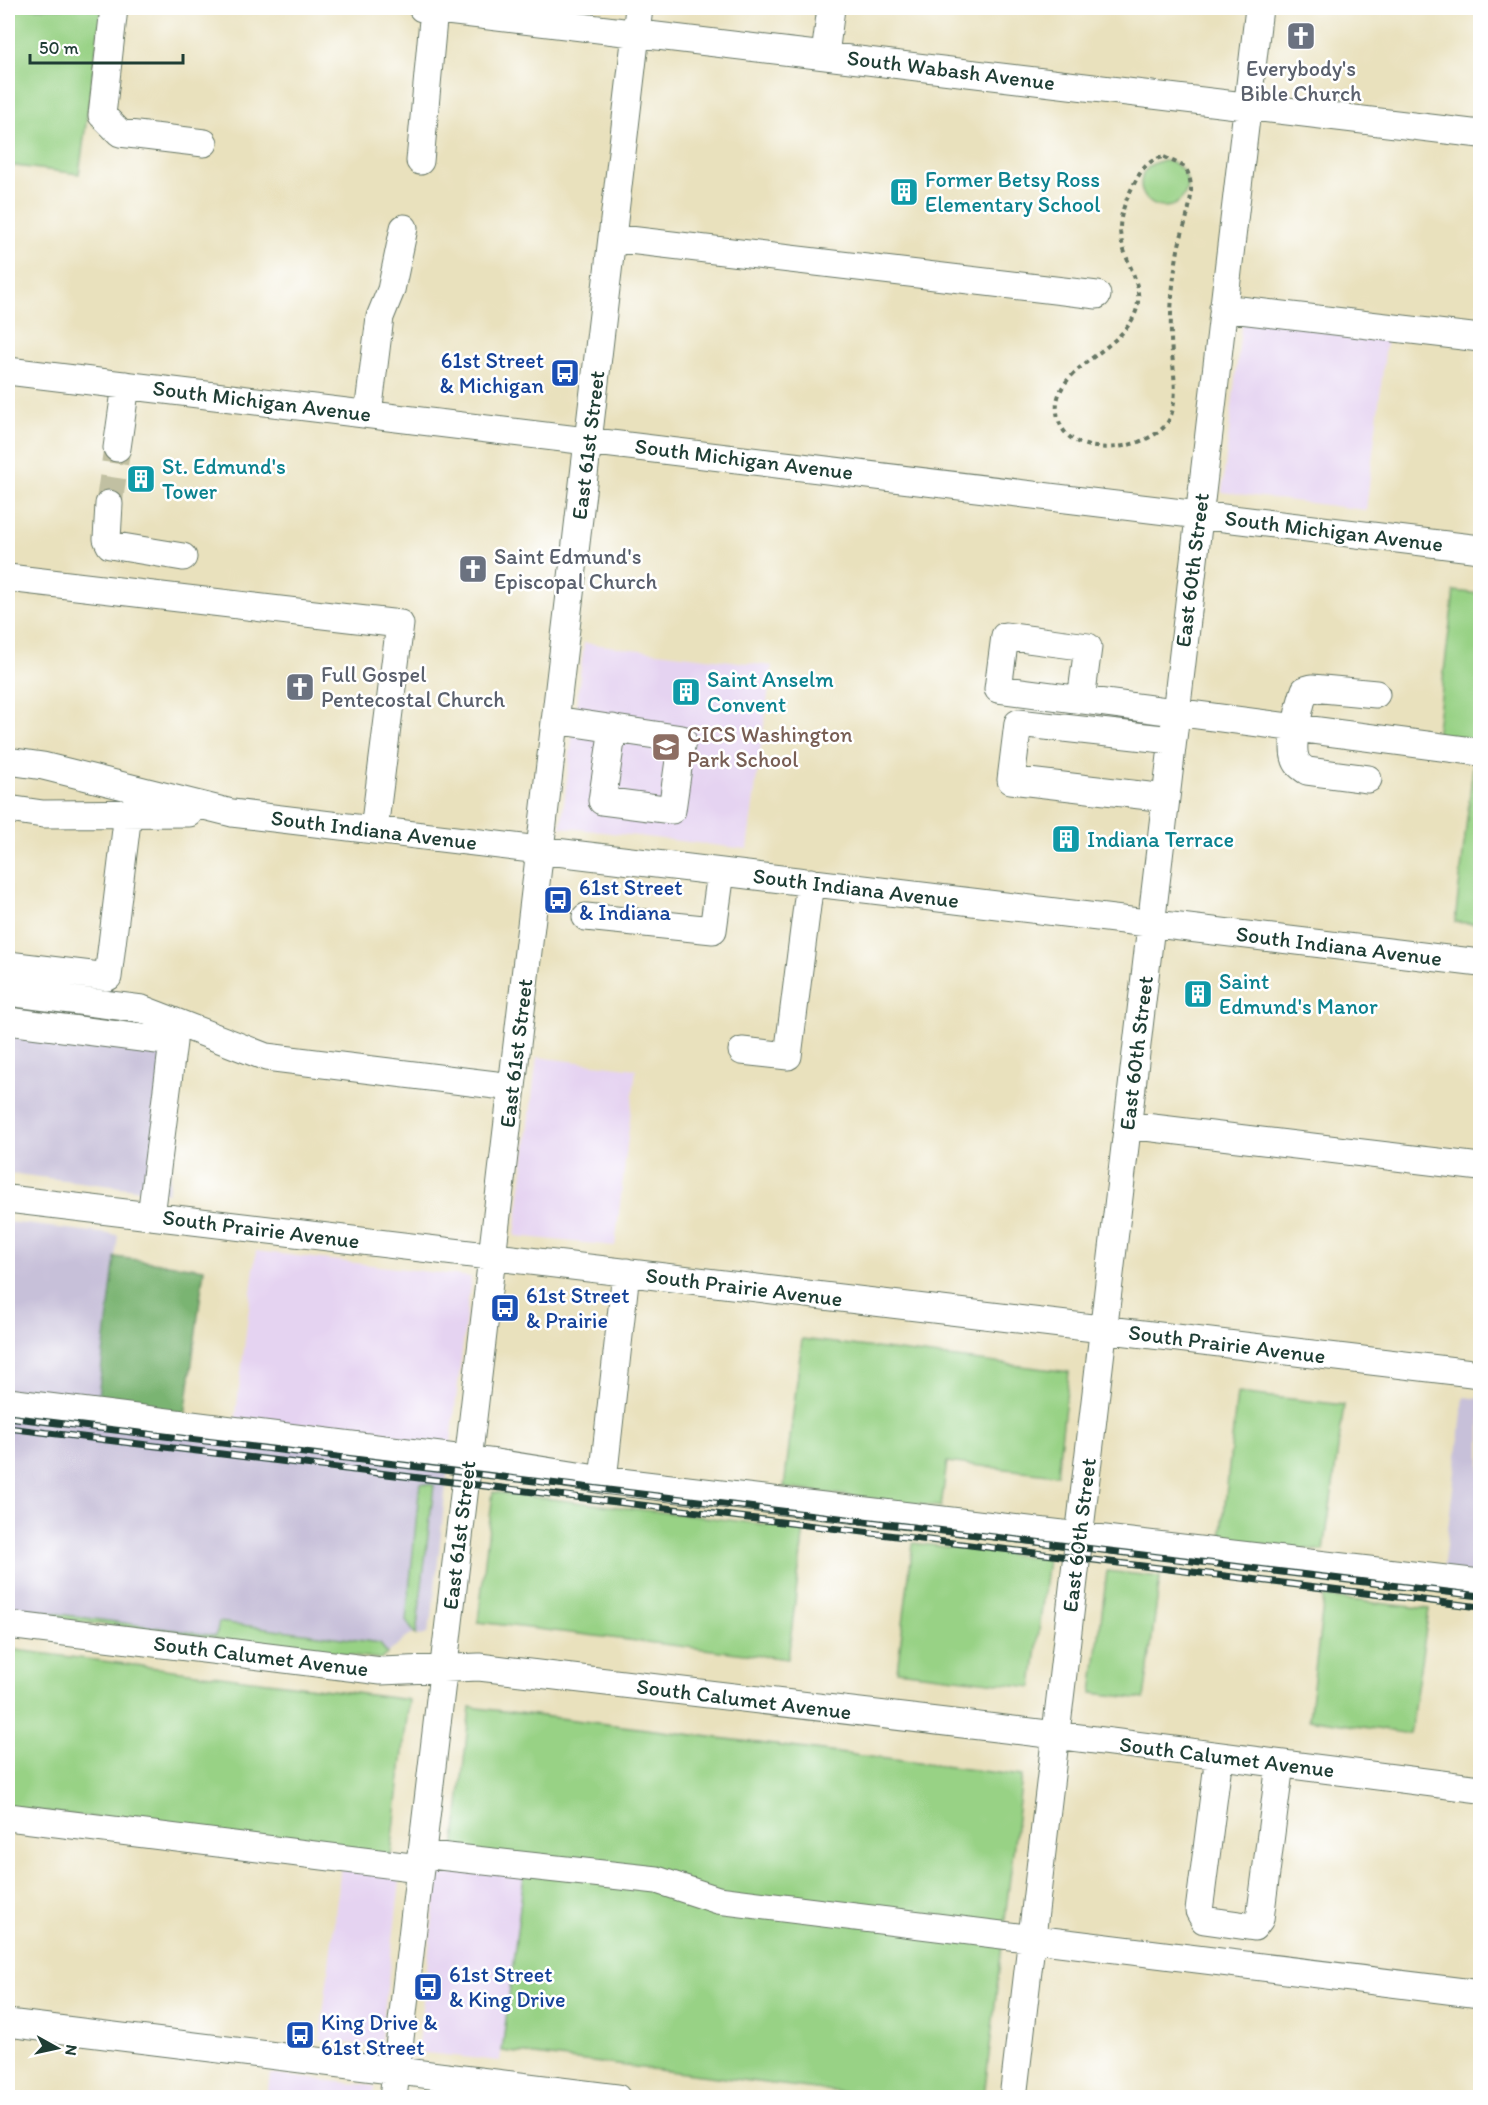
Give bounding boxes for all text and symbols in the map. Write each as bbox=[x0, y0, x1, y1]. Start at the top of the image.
church icon: Everybody's Bible Church bbox=[1285, 20, 1317, 52]
scale bar bbox=[30, 27, 183, 65]
text: 50 m bbox=[39, 37, 79, 59]
street label: South Wabash Avenue bbox=[846, 44, 1056, 96]
place label: Everybody's Bible Church bbox=[1240, 55, 1362, 107]
place label: Former Betsy Ross Elementary School bbox=[925, 166, 1100, 218]
building icon: Former Betsy Ross Elementary School bbox=[888, 176, 920, 208]
place label: 61st Street & Michigan bbox=[440, 347, 545, 399]
bus stop icon: 61st Street & Michigan bbox=[549, 357, 581, 389]
street label: East 61st Street bbox=[565, 369, 611, 521]
street label: South Michigan Avenue bbox=[151, 374, 373, 428]
street label: South Michigan Avenue bbox=[633, 432, 855, 486]
place label: St. Edmund's Tower bbox=[162, 453, 286, 505]
building icon: St. Edmund's Tower bbox=[125, 463, 157, 495]
street label: East 60th Street bbox=[1169, 491, 1215, 649]
street label: South Michigan Avenue bbox=[1223, 504, 1445, 558]
place label: Saint Edmund's Episcopal Church bbox=[494, 543, 658, 595]
church icon: Saint Edmund's Episcopal Church bbox=[457, 553, 489, 585]
place label: Full Gospel Pentecostal Church bbox=[321, 661, 505, 713]
place label: Saint Anselm Convent bbox=[707, 666, 834, 718]
church icon: Full Gospel Pentecostal Church bbox=[284, 671, 316, 703]
building icon: Saint Anselm Convent bbox=[670, 676, 702, 708]
place label: CICS Washington Park School bbox=[687, 721, 853, 773]
school or university icon: CICS Washington Park School bbox=[650, 731, 682, 763]
street label: South Indiana Avenue bbox=[269, 804, 479, 856]
building icon: Indiana Terrace bbox=[1050, 823, 1082, 855]
place label: Indiana Terrace bbox=[1087, 826, 1234, 853]
street label: South Indiana Avenue bbox=[751, 862, 961, 914]
place label: 61st Street & Indiana bbox=[579, 874, 682, 926]
bus stop icon: 61st Street & Indiana bbox=[542, 884, 574, 916]
street label: South Indiana Avenue bbox=[1234, 920, 1444, 972]
place label: Saint Edmund's Manor bbox=[1219, 968, 1378, 1020]
street label: East 60th Street bbox=[1113, 974, 1159, 1132]
street label: East 61st Street bbox=[493, 977, 539, 1129]
building icon: Saint Edmund's Manor bbox=[1182, 978, 1214, 1010]
street label: South Prairie Avenue bbox=[161, 1204, 361, 1254]
street label: South Prairie Avenue bbox=[644, 1262, 844, 1312]
place label: 61st Street & Prairie bbox=[526, 1282, 629, 1334]
bus stop icon: 61st Street & Prairie bbox=[489, 1292, 521, 1324]
street label: South Prairie Avenue bbox=[1127, 1319, 1327, 1369]
street label: East 60th Street bbox=[1056, 1456, 1102, 1614]
street label: East 61st Street bbox=[436, 1459, 482, 1611]
street label: South Calumet Avenue bbox=[152, 1629, 370, 1683]
street label: South Calumet Avenue bbox=[635, 1672, 853, 1726]
street label: South Calumet Avenue bbox=[1118, 1730, 1336, 1784]
place label: 61st Street & King Drive bbox=[449, 1961, 566, 2013]
bus stop icon: 61st Street & King Drive bbox=[412, 1971, 444, 2003]
place label: King Drive & 61st Street bbox=[321, 2009, 438, 2061]
north arrow bbox=[27, 2018, 87, 2078]
bus stop icon: King Drive & 61st Street bbox=[284, 2019, 316, 2051]
text: N bbox=[61, 2043, 82, 2057]

